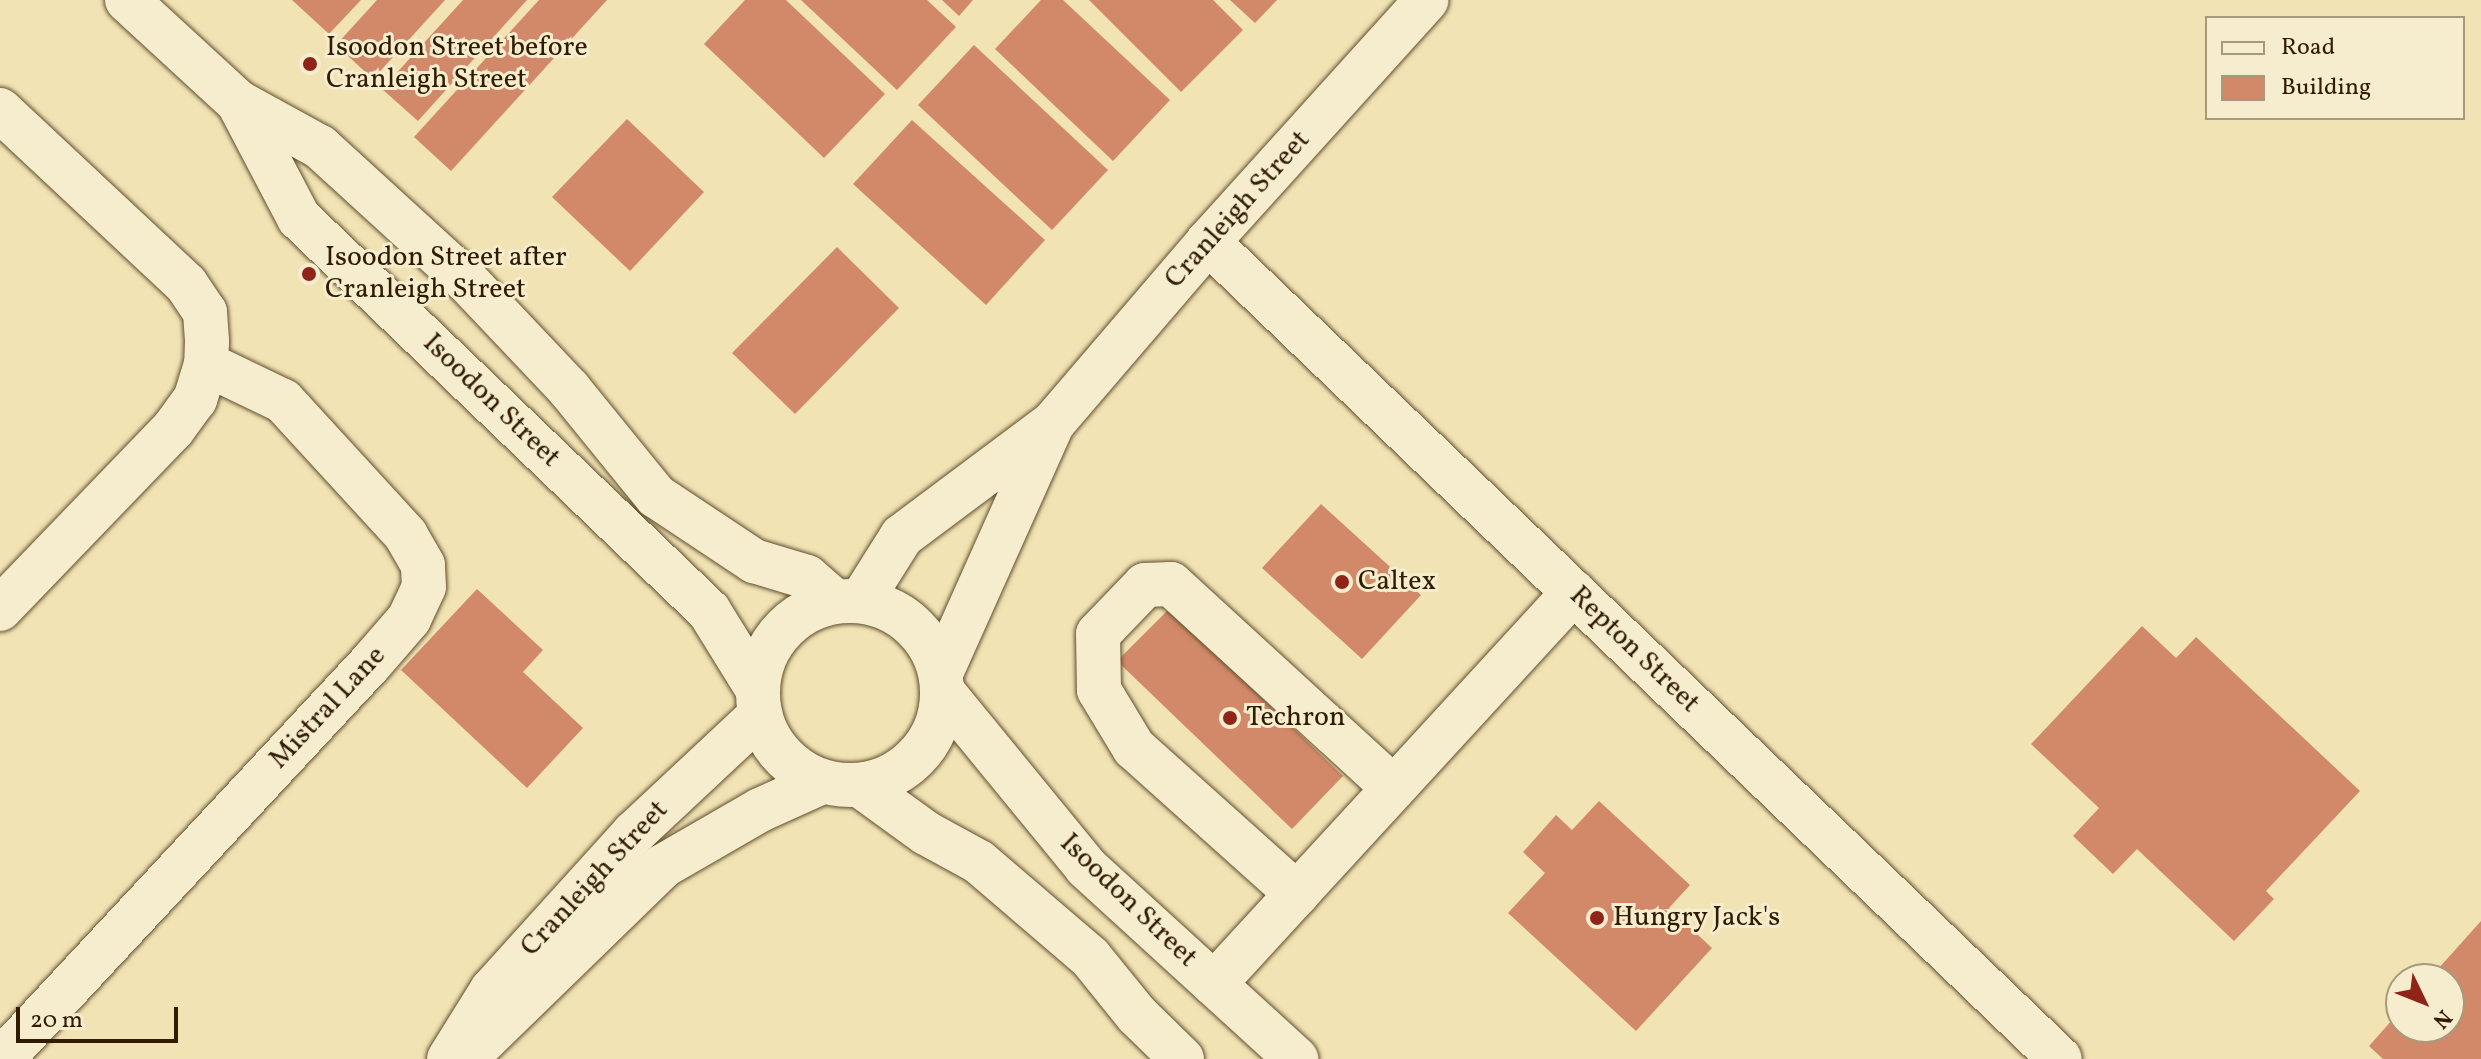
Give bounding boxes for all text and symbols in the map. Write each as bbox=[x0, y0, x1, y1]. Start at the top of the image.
legend bbox=[2205, 16, 2465, 120]
place label: Isoodon Street before Cranleigh Street bbox=[326, 31, 588, 97]
text: Road bbox=[2281, 31, 2335, 65]
marker: Isoodon Street before Cranleigh Street bbox=[301, 55, 319, 73]
text: Building bbox=[2281, 71, 2371, 105]
street label: Cranleigh Street bbox=[1158, 124, 1318, 296]
place label: Isoodon Street after Cranleigh Street bbox=[325, 241, 567, 307]
marker: Isoodon Street after Cranleigh Street bbox=[300, 265, 318, 283]
street label: Isoodon Street bbox=[415, 327, 567, 475]
place label: Caltex bbox=[1358, 565, 1436, 599]
marker: Caltex bbox=[1333, 573, 1351, 591]
street label: Repton Street bbox=[1562, 580, 1706, 720]
street label: Mistral Lane bbox=[263, 640, 393, 776]
place label: Techron bbox=[1246, 701, 1346, 735]
marker: Techron bbox=[1221, 709, 1239, 727]
street label: Cranleigh Street bbox=[514, 794, 676, 964]
street label: Isoodon Street bbox=[1052, 827, 1204, 975]
place label: Hungry Jack's bbox=[1613, 901, 1781, 935]
marker: Hungry Jack's bbox=[1588, 909, 1606, 927]
north arrow bbox=[2385, 963, 2465, 1043]
scale bar bbox=[20, 991, 182, 1041]
text: N bbox=[2425, 1002, 2458, 1035]
text: 20 m bbox=[30, 1004, 83, 1038]

